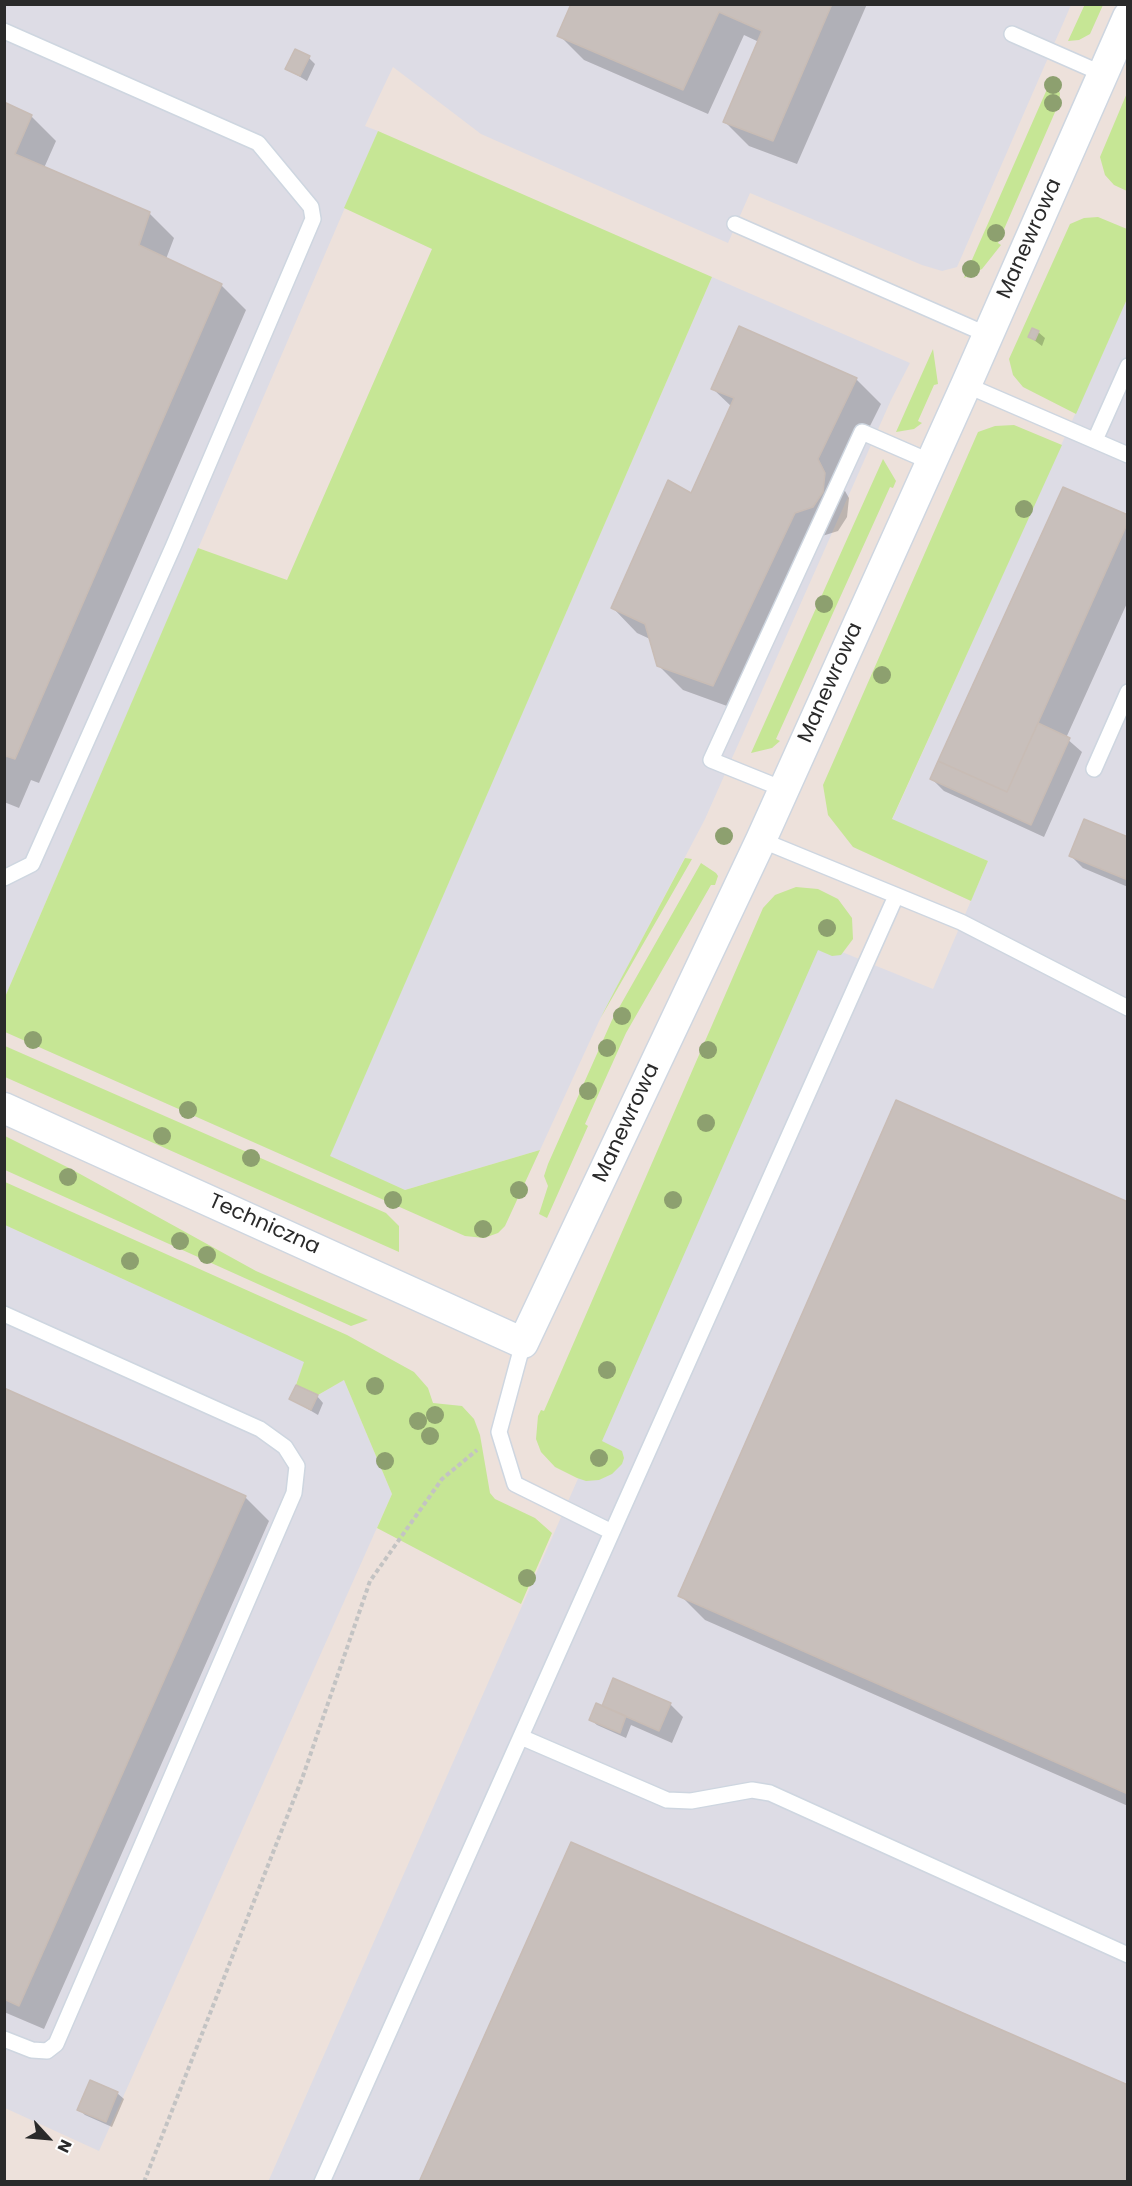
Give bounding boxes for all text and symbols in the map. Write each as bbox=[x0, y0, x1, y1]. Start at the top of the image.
street label: Manewrowa bbox=[992, 175, 1068, 303]
street label: Manewrowa bbox=[793, 619, 869, 747]
street label: Manewrowa bbox=[588, 1059, 666, 1187]
street label: Techniczna bbox=[204, 1189, 324, 1261]
north arrow bbox=[18, 2108, 78, 2168]
text: N bbox=[52, 2136, 78, 2157]

